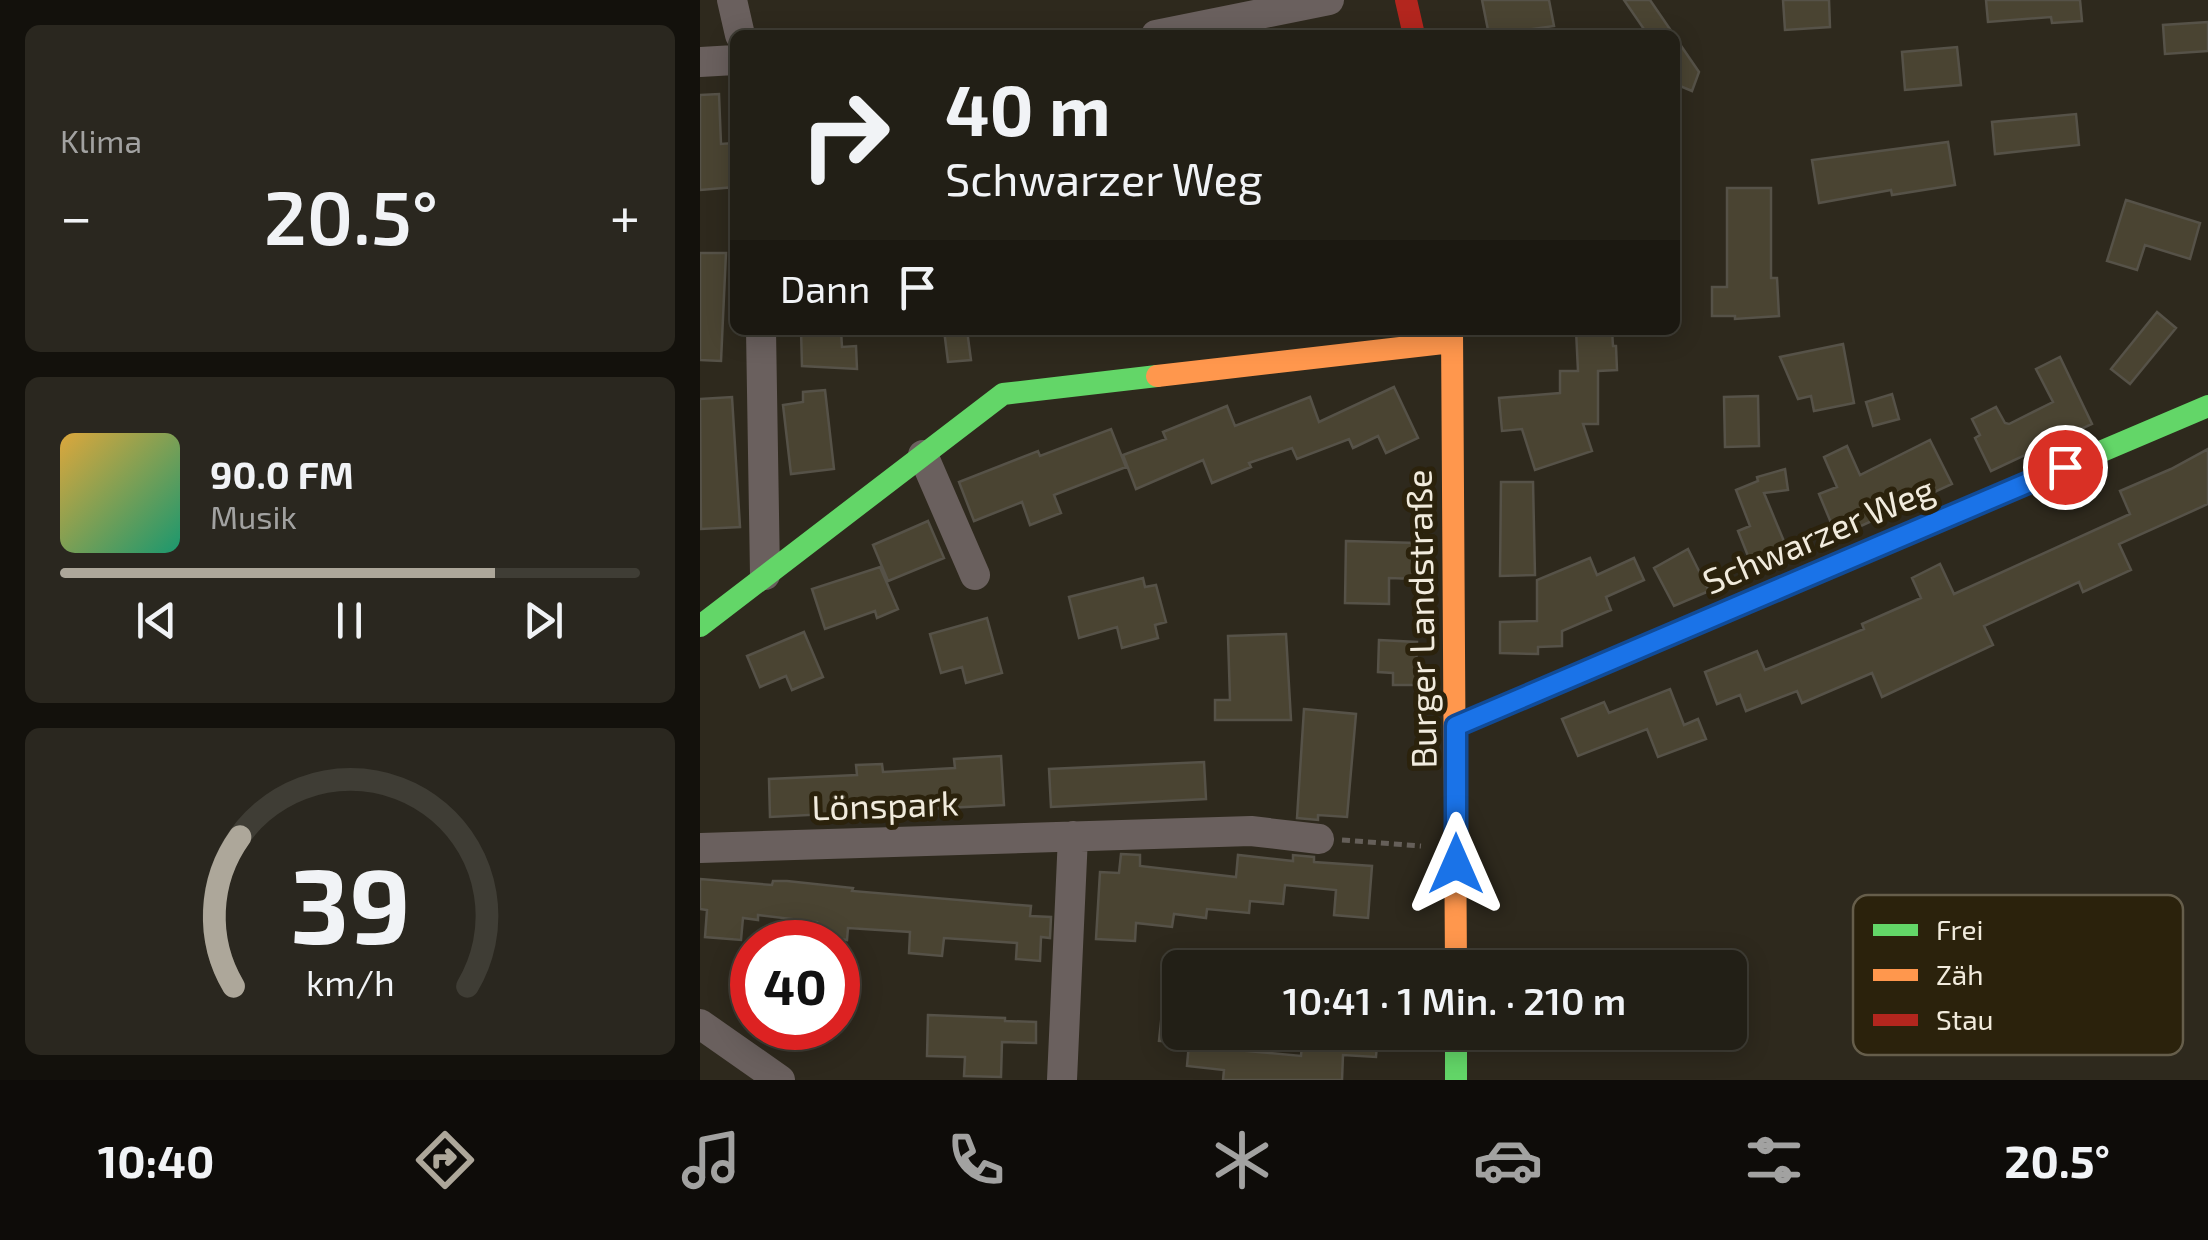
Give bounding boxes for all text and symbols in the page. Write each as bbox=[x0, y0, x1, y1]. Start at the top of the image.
text: 40 m bbox=[945, 66, 1111, 150]
icon: right bbox=[780, 70, 910, 200]
text: Klima bbox=[60, 121, 142, 159]
text: Schwarzer Weg bbox=[945, 151, 1263, 205]
text: 20.5° bbox=[264, 170, 438, 260]
text: − bbox=[60, 182, 92, 248]
text: + bbox=[610, 182, 640, 248]
icon: arrive bbox=[890, 260, 945, 315]
text: Dann bbox=[780, 265, 870, 311]
pin bbox=[2023, 425, 2108, 510]
icon: arrive bbox=[2038, 440, 2093, 495]
text: 90.0 FM bbox=[210, 451, 354, 497]
street label: Schwarzer Weg bbox=[1696, 466, 1940, 602]
street label: Burger Landstraße bbox=[1396, 469, 1444, 769]
text: Musik bbox=[210, 497, 297, 535]
icon: previous bbox=[129, 593, 184, 648]
icon: pause bbox=[322, 593, 377, 648]
icon: next bbox=[516, 593, 571, 648]
street label: Lönspark bbox=[811, 780, 960, 828]
position arrow bbox=[1404, 812, 1508, 916]
text: 39 bbox=[290, 840, 410, 965]
legend bbox=[1853, 895, 2183, 1055]
text: Frei bbox=[1936, 912, 1983, 946]
speed limit sign: 40 bbox=[730, 920, 860, 1050]
text: Zäh bbox=[1936, 957, 1984, 991]
text: km/h bbox=[306, 960, 394, 1003]
text: 10:41 · 1 Min. · 210 m bbox=[1283, 977, 1626, 1023]
text: Stau bbox=[1936, 1002, 1994, 1036]
icon: directions bbox=[410, 1125, 480, 1195]
icon: music bbox=[676, 1125, 746, 1195]
icon: phone bbox=[941, 1125, 1011, 1195]
icon: climate bbox=[1207, 1125, 1277, 1195]
icon: car bbox=[1473, 1125, 1543, 1195]
icon: filters bbox=[1739, 1125, 1809, 1195]
text: 10:40 bbox=[98, 1133, 214, 1187]
text: 20.5° bbox=[2004, 1133, 2110, 1187]

